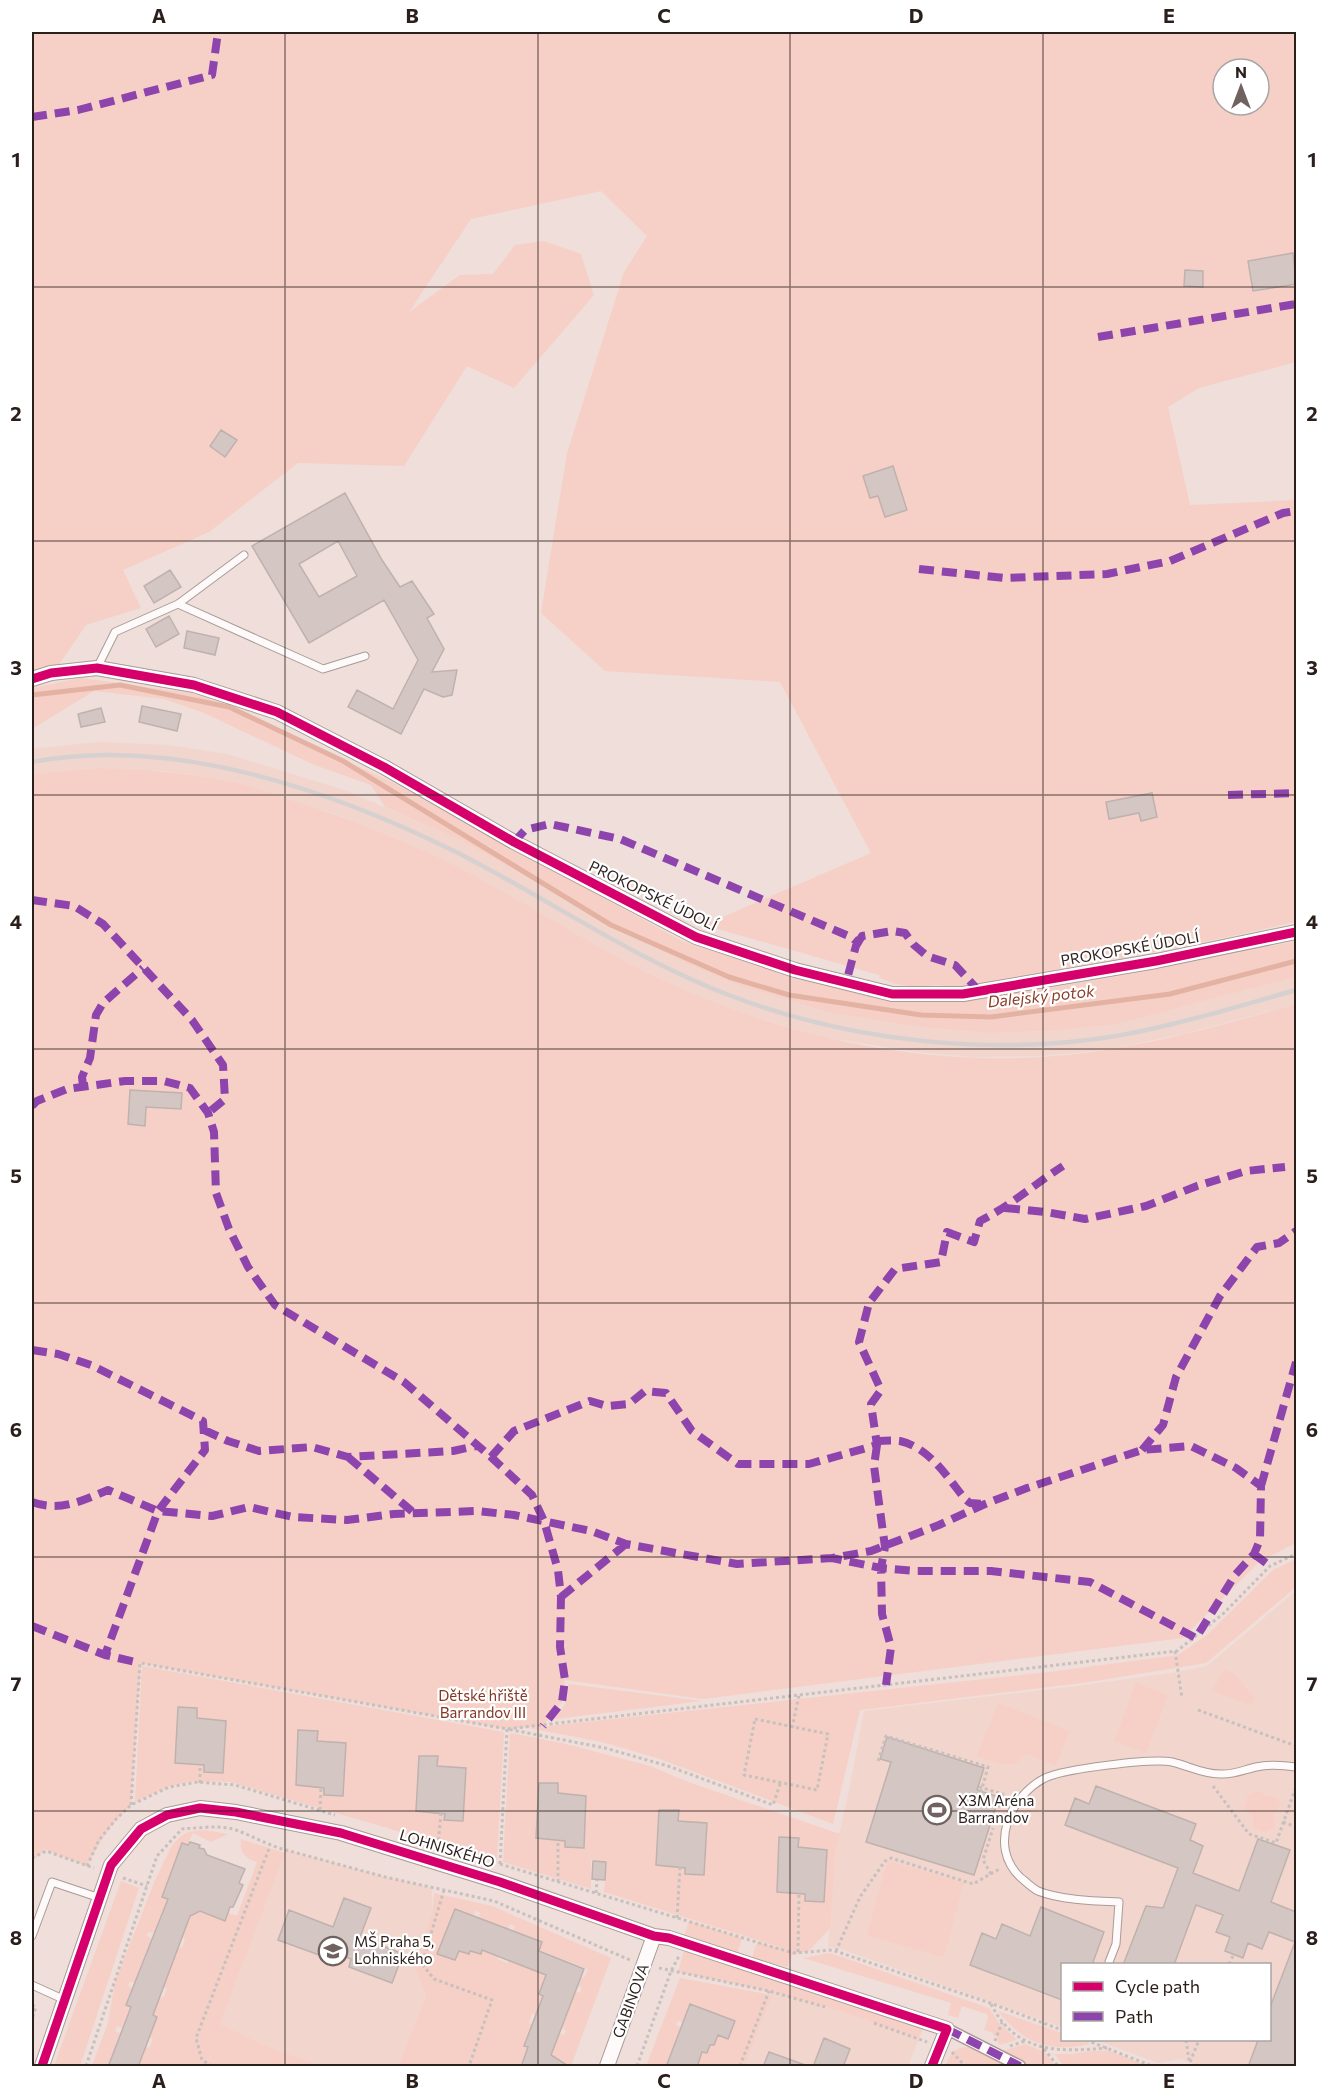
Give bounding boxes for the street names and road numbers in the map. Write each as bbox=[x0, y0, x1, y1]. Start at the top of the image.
street label: PROKOPSKÉ ÚDOLÍ bbox=[586, 855, 722, 934]
street label: PROKOPSKÉ ÚDOLÍ bbox=[1059, 926, 1201, 969]
street label: LOHNISKÉHO bbox=[398, 1824, 497, 1871]
street label: GABINOVA bbox=[608, 1961, 652, 2040]

